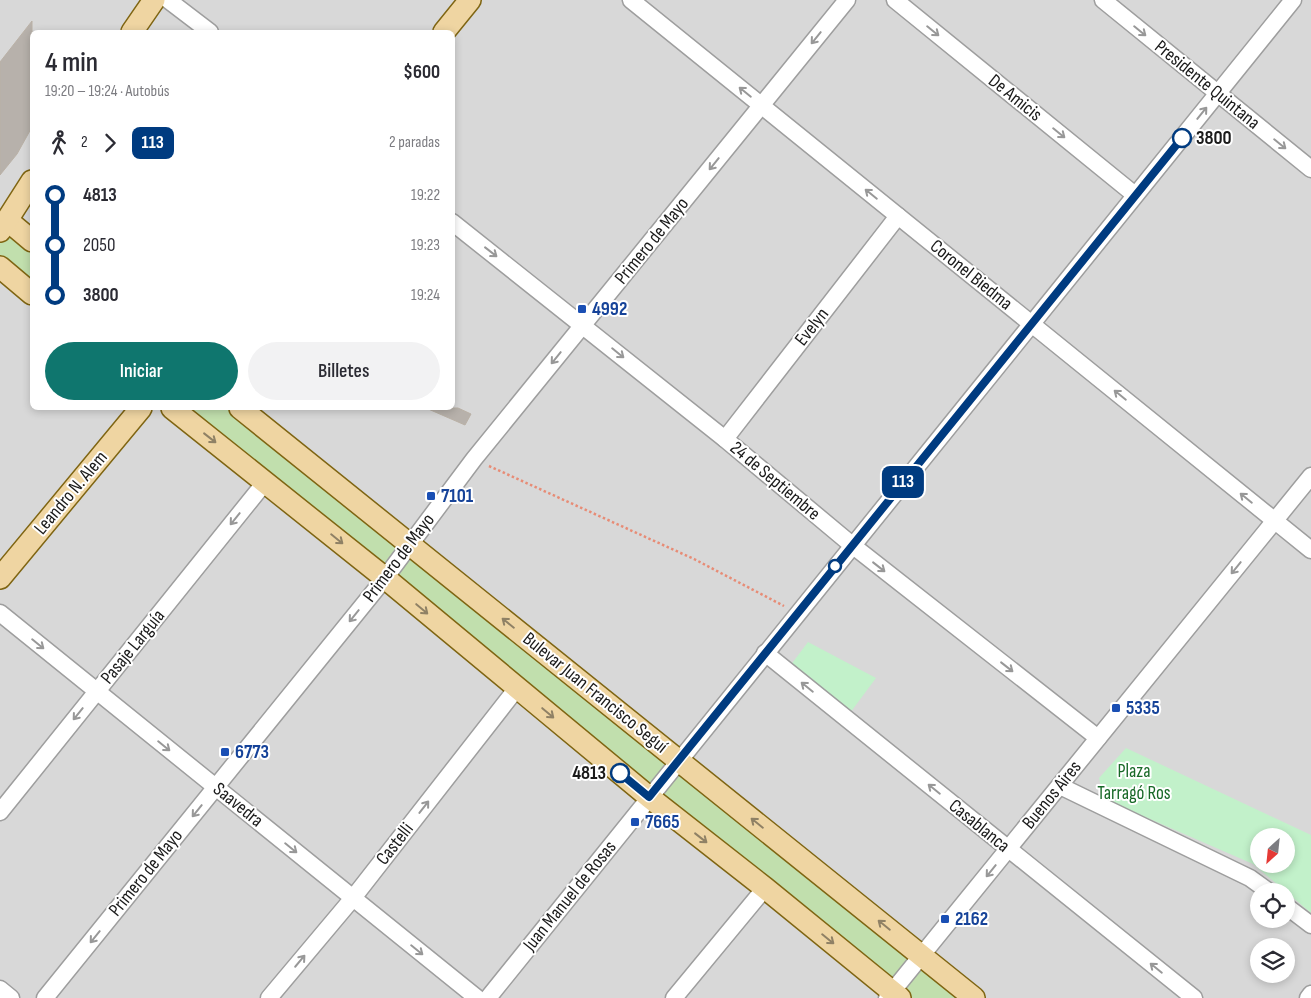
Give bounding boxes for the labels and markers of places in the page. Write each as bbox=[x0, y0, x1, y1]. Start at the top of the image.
place label: 3800 bbox=[1196, 127, 1232, 150]
marker: 3800 bbox=[1172, 128, 1192, 148]
place label: 4992 bbox=[592, 298, 627, 321]
marker: 4992 bbox=[576, 303, 588, 315]
place label: 7101 bbox=[441, 485, 474, 508]
marker: 7101 bbox=[425, 490, 437, 502]
unlabelled marker bbox=[828, 559, 842, 573]
place label: 5335 bbox=[1126, 697, 1160, 720]
marker: 5335 bbox=[1110, 702, 1122, 714]
place label: 6773 bbox=[235, 741, 269, 764]
marker: 6773 bbox=[219, 746, 231, 758]
place label: 4813 bbox=[572, 762, 606, 785]
marker: 4813 bbox=[610, 763, 630, 783]
place label: 7665 bbox=[645, 811, 680, 834]
marker: 7665 bbox=[629, 816, 641, 828]
place label: 2162 bbox=[955, 908, 988, 931]
marker: 2162 bbox=[939, 913, 951, 925]

